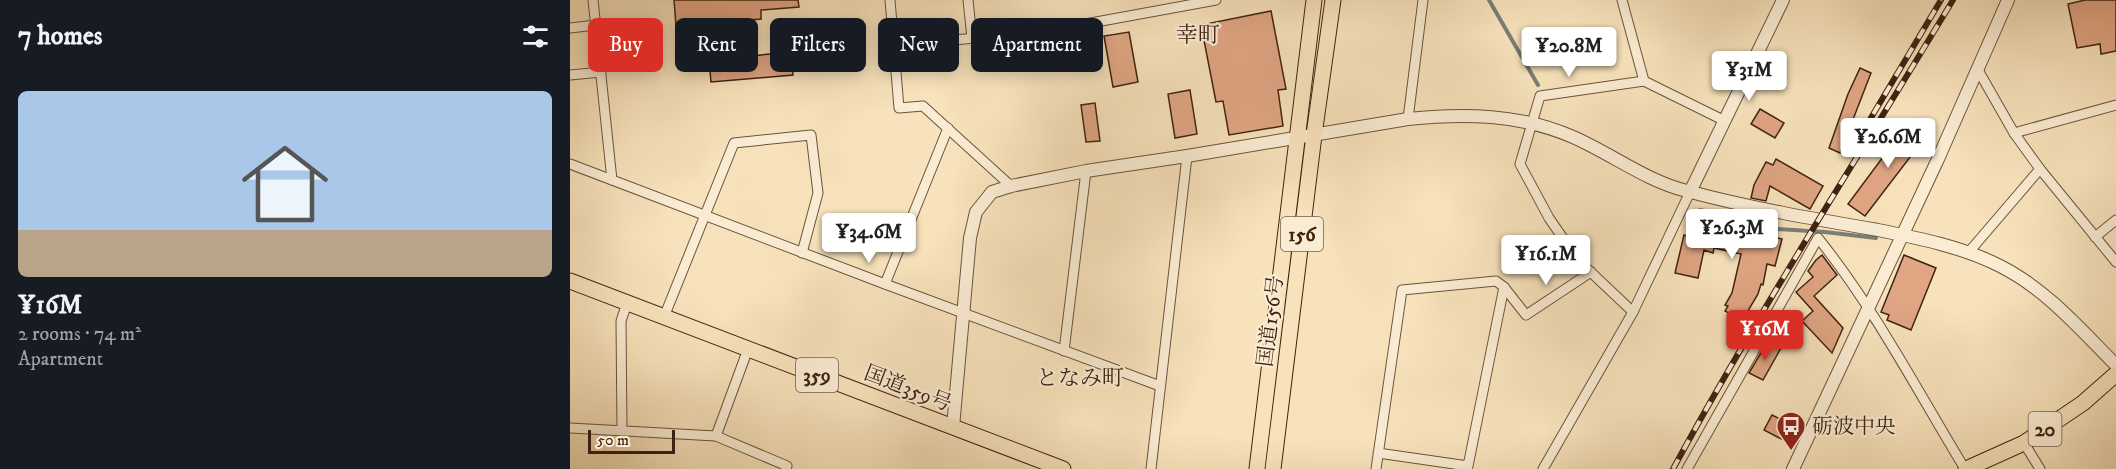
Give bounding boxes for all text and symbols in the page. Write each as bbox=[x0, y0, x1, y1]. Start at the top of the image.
chip: Buy bbox=[588, 18, 663, 72]
chip: Rent bbox=[675, 18, 758, 72]
chip: Filters bbox=[770, 18, 866, 72]
chip: New bbox=[878, 18, 959, 72]
chip: Apartment bbox=[971, 18, 1103, 72]
text: 7 homes bbox=[18, 20, 102, 53]
icon: filters bbox=[519, 20, 552, 53]
district label: 幸町 bbox=[1176, 22, 1220, 49]
pin: ¥20.8M bbox=[1520, 27, 1618, 78]
text: ¥20.8M bbox=[1535, 34, 1603, 59]
pin: ¥31M bbox=[1713, 51, 1785, 102]
text: ¥31M bbox=[1726, 58, 1772, 83]
pin: ¥26.6M bbox=[1839, 118, 1937, 169]
text: ¥26.6M bbox=[1854, 125, 1922, 150]
icon: home bbox=[231, 130, 339, 238]
pin: ¥26.3M bbox=[1683, 209, 1781, 260]
pin: ¥34.6M bbox=[820, 213, 918, 264]
text: ¥26.3M bbox=[1700, 216, 1764, 241]
road number: 156 bbox=[1281, 217, 1323, 251]
text: ¥34.6M bbox=[836, 220, 902, 245]
pin: ¥16.1M bbox=[1497, 235, 1595, 286]
text: ¥16.1M bbox=[1515, 242, 1577, 267]
street label: 国道156号 bbox=[1252, 274, 1289, 368]
text: ¥16M bbox=[18, 289, 82, 322]
pin: ¥16M bbox=[1729, 310, 1801, 361]
text: ¥16M bbox=[1740, 317, 1790, 342]
text: 2 rooms · 74 m² bbox=[18, 322, 141, 347]
text: Apartment bbox=[18, 347, 103, 372]
road number: 359 bbox=[796, 358, 838, 392]
street label: 国道359号 bbox=[860, 360, 955, 418]
district label: となみ町 bbox=[1036, 365, 1124, 392]
bus stop icon: 砺波中央 bbox=[1775, 410, 1807, 452]
road number: 20 bbox=[2028, 412, 2062, 446]
place label: 砺波中央 bbox=[1812, 414, 1896, 440]
scale bar bbox=[588, 427, 675, 454]
text: 50 m bbox=[597, 430, 629, 450]

